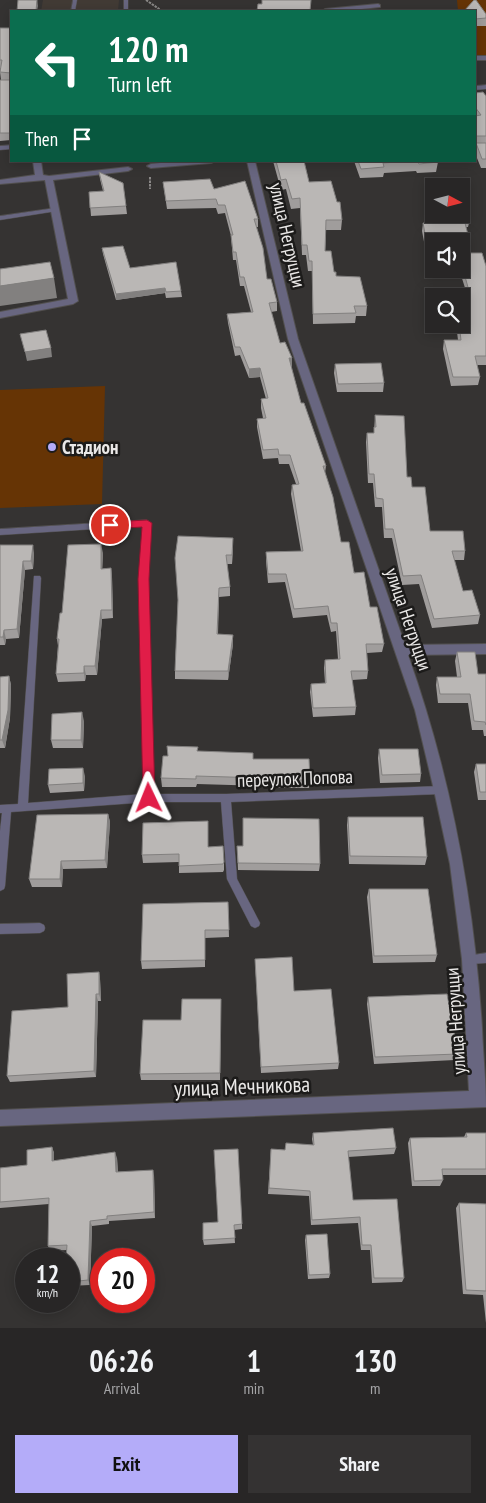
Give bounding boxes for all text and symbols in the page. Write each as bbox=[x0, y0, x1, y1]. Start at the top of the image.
text: 120 m bbox=[108, 26, 189, 72]
icon: left bbox=[25, 30, 90, 95]
text: Turn left bbox=[108, 70, 172, 98]
icon: arrive bbox=[68, 125, 96, 153]
text: Then bbox=[25, 127, 58, 151]
north arrow bbox=[425, 178, 470, 222]
map controls bbox=[425, 178, 470, 333]
street label: улица Негруцци bbox=[264, 180, 312, 290]
button: sound bbox=[425, 233, 470, 278]
button: search bbox=[425, 288, 470, 333]
place label: Стадион bbox=[62, 435, 118, 459]
marker: Стадион bbox=[46, 441, 58, 453]
pin bbox=[89, 504, 131, 546]
icon: arrive bbox=[96, 511, 124, 539]
street label: улица Негруцци bbox=[380, 565, 438, 673]
street label: переулок Попова bbox=[237, 764, 353, 792]
position arrow bbox=[122, 771, 174, 823]
street label: улица Негруцци bbox=[439, 967, 471, 1075]
street label: улица Мечникова bbox=[173, 1070, 311, 1102]
speed limit sign: 20 bbox=[90, 1248, 155, 1313]
text: 12 bbox=[36, 1258, 59, 1290]
text: km/h bbox=[37, 1285, 58, 1300]
text: 06:26 bbox=[89, 1341, 154, 1380]
text: 1 bbox=[247, 1341, 261, 1380]
text: 130 bbox=[354, 1341, 397, 1380]
text: Arrival bbox=[104, 1378, 140, 1398]
text: min bbox=[243, 1378, 264, 1398]
text: m bbox=[370, 1378, 380, 1398]
button: Exit bbox=[15, 1435, 238, 1493]
button: Share bbox=[248, 1435, 471, 1493]

